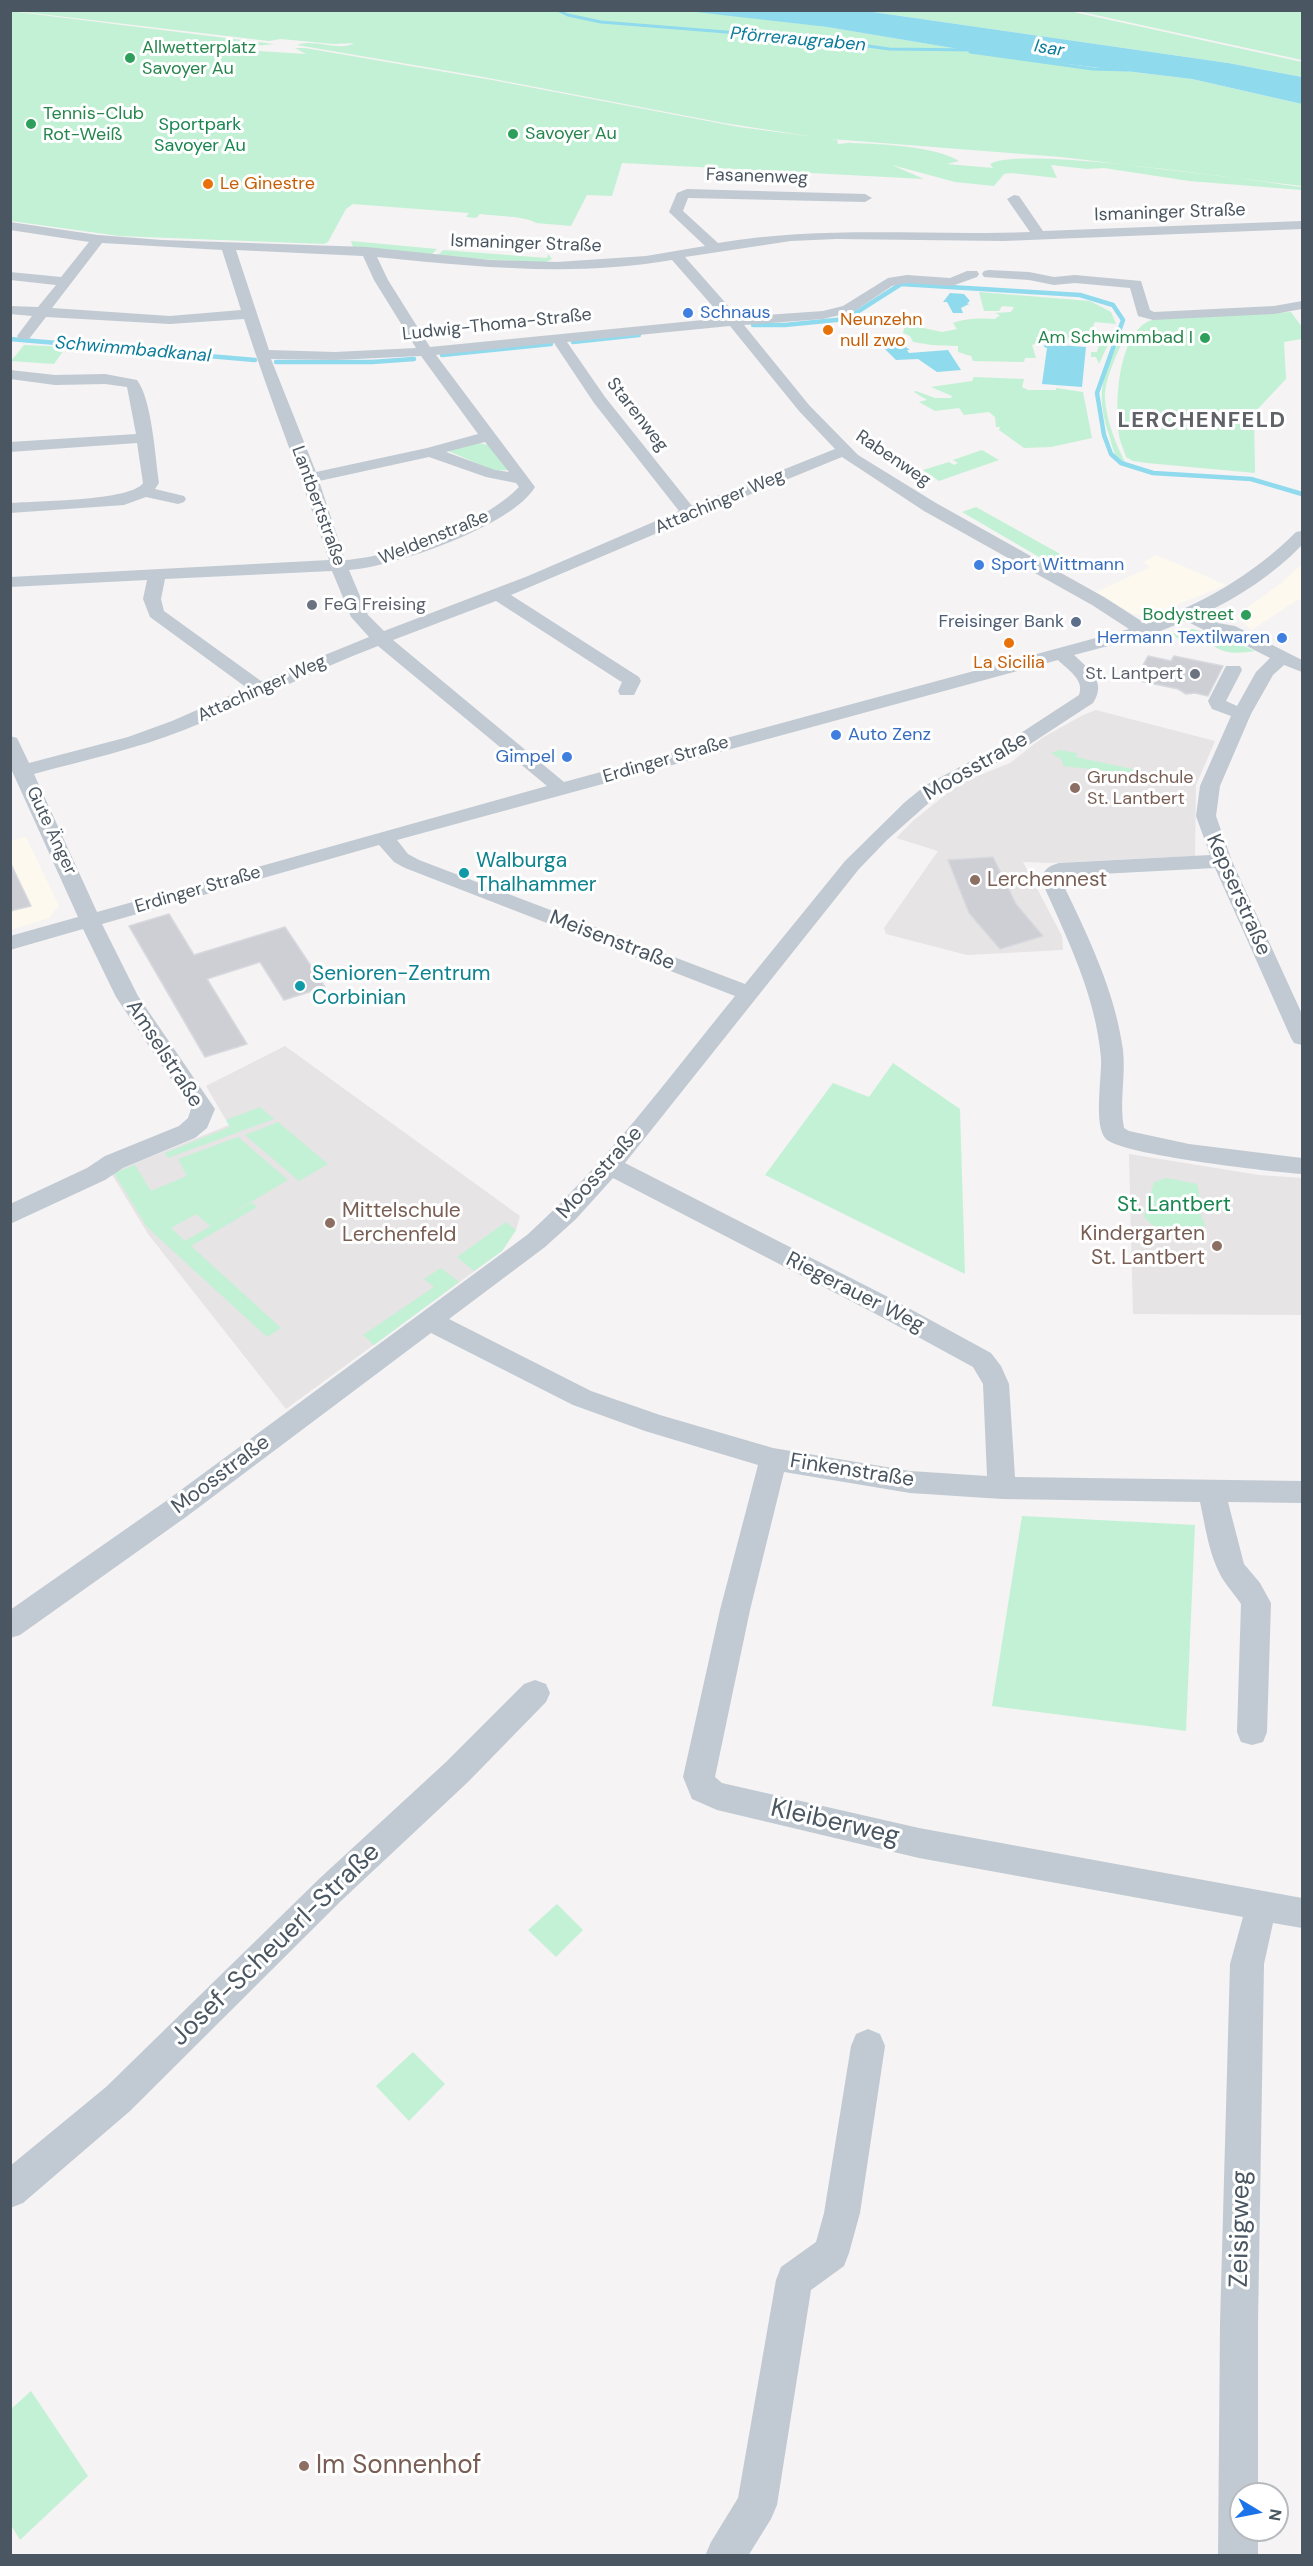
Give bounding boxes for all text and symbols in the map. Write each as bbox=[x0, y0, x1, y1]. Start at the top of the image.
water label: Pförreraugraben bbox=[729, 23, 867, 57]
water label: Isar bbox=[1033, 36, 1065, 62]
place label: Allwetterplatz Savoyer Au bbox=[142, 37, 256, 80]
marker: Allwetterplatz Savoyer Au bbox=[123, 51, 137, 65]
place label: Tennis-Club Rot-Weiß bbox=[43, 103, 144, 146]
park label: Sportpark Savoyer Au bbox=[154, 114, 246, 156]
marker: Tennis-Club Rot-Weiß bbox=[24, 117, 38, 131]
place label: Savoyer Au bbox=[525, 123, 617, 145]
marker: Savoyer Au bbox=[506, 127, 520, 141]
street label: Fasanenweg bbox=[706, 164, 808, 190]
place label: Le Ginestre bbox=[220, 173, 315, 195]
marker: Le Ginestre bbox=[201, 177, 215, 191]
street label: Ismaninger Straße bbox=[1094, 200, 1246, 226]
street label: Ismaninger Straße bbox=[450, 231, 602, 257]
place label: Schnaus bbox=[700, 302, 771, 324]
street label: Ludwig-Thoma-Straße bbox=[401, 304, 593, 346]
marker: Schnaus bbox=[681, 306, 695, 320]
place label: Neunzehn null zwo bbox=[840, 309, 922, 352]
marker: Neunzehn null zwo bbox=[821, 323, 835, 337]
place label: Am Schwimmbad I bbox=[1038, 327, 1193, 349]
marker: Am Schwimmbad I bbox=[1198, 331, 1212, 345]
water label: Schwimmbadkanal bbox=[54, 332, 212, 368]
street label: Starenweg bbox=[601, 374, 673, 456]
district label: LERCHENFELD bbox=[1117, 408, 1287, 434]
street label: Rabenweg bbox=[851, 426, 935, 492]
street label: Lantbertstraße bbox=[286, 443, 350, 569]
street label: Attachinger Weg bbox=[652, 465, 788, 539]
street label: Weldenstraße bbox=[376, 506, 492, 570]
place label: Sport Wittmann bbox=[991, 554, 1124, 576]
marker: Sport Wittmann bbox=[972, 558, 986, 572]
place label: FeG Freising bbox=[324, 594, 426, 616]
marker: FeG Freising bbox=[305, 598, 319, 612]
place label: Bodystreet bbox=[1142, 604, 1234, 626]
marker: Bodystreet bbox=[1239, 608, 1253, 622]
place label: Freisinger Bank bbox=[938, 611, 1064, 633]
marker: Freisinger Bank bbox=[1069, 615, 1083, 629]
place label: Hermann Textilwaren bbox=[1097, 627, 1270, 649]
marker: Hermann Textilwaren bbox=[1275, 631, 1289, 645]
marker: La Sicilia bbox=[1002, 636, 1016, 650]
street label: Attachinger Weg bbox=[194, 651, 330, 727]
place label: La Sicilia bbox=[973, 652, 1045, 674]
place label: St. Lantpert bbox=[1085, 663, 1183, 685]
marker: St. Lantpert bbox=[1188, 667, 1202, 681]
place label: Auto Zenz bbox=[848, 724, 931, 746]
street label: Moosstraße bbox=[919, 727, 1033, 807]
marker: Auto Zenz bbox=[829, 728, 843, 742]
street label: Erdinger Straße bbox=[601, 732, 731, 788]
place label: Gimpel bbox=[495, 746, 555, 768]
marker: Gimpel bbox=[560, 750, 574, 764]
place label: Grundschule St. Lantbert bbox=[1087, 767, 1193, 810]
marker: Grundschule St. Lantbert bbox=[1068, 781, 1082, 795]
street label: Gute Änger bbox=[21, 784, 81, 878]
street label: Kepserstraße bbox=[1200, 831, 1276, 959]
place label: Walburga Thalhammer bbox=[476, 848, 597, 898]
street label: Erdinger Straße bbox=[133, 862, 263, 918]
marker: Walburga Thalhammer bbox=[457, 866, 471, 880]
place label: Lerchennest bbox=[987, 867, 1107, 893]
marker: Lerchennest bbox=[968, 873, 982, 887]
street label: Meisenstraße bbox=[546, 906, 678, 976]
place label: Senioren-Zentrum Corbinian bbox=[312, 961, 490, 1011]
marker: Senioren-Zentrum Corbinian bbox=[293, 979, 307, 993]
street label: Amselstraße bbox=[120, 996, 208, 1112]
street label: Moosstraße bbox=[552, 1121, 648, 1225]
park label: St. Lantbert bbox=[1117, 1192, 1231, 1218]
place label: Mittelschule Lerchenfeld bbox=[342, 1198, 461, 1248]
marker: Mittelschule Lerchenfeld bbox=[323, 1216, 337, 1230]
place label: Kindergarten St. Lantbert bbox=[1080, 1221, 1205, 1271]
marker: Kindergarten St. Lantbert bbox=[1210, 1239, 1224, 1253]
street label: Riegerauer Weg bbox=[782, 1247, 928, 1339]
street label: Moosstraße bbox=[167, 1430, 275, 1520]
street label: Finkenstraße bbox=[788, 1449, 916, 1493]
street label: Kleiberweg bbox=[768, 1793, 902, 1853]
street label: Josef-Scheuerl-Straße bbox=[165, 1837, 387, 2053]
street label: Zeisigweg bbox=[1224, 2170, 1258, 2288]
place label: Im Sonnenhof bbox=[316, 2450, 481, 2482]
marker: Im Sonnenhof bbox=[297, 2459, 311, 2473]
north arrow bbox=[1229, 2482, 1289, 2542]
text: N bbox=[1264, 2507, 1287, 2522]

